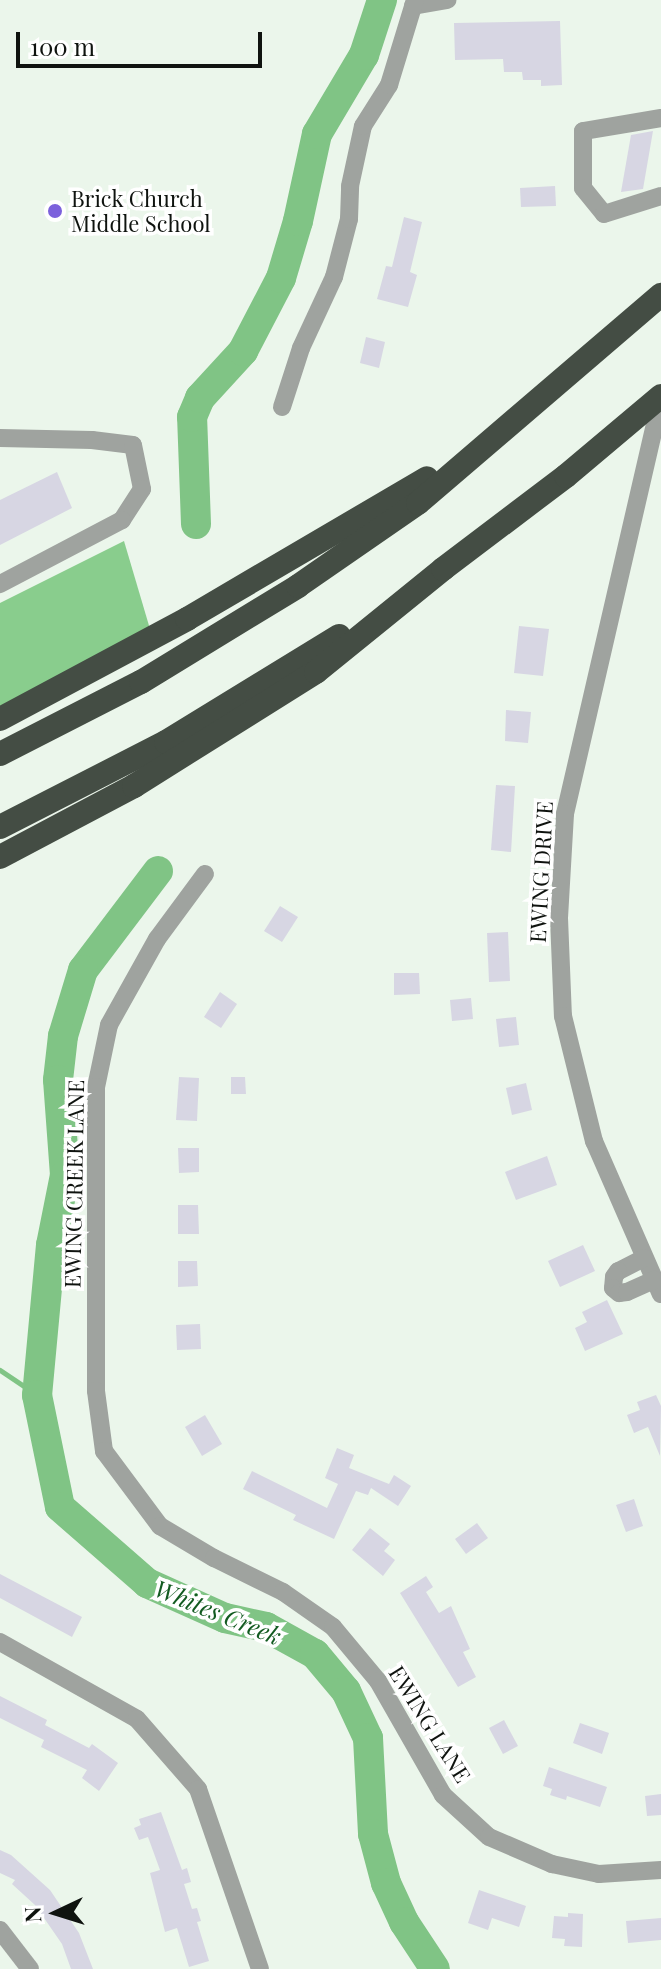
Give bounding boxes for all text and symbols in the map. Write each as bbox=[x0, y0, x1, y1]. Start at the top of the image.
scale bar bbox=[20, 16, 266, 66]
text: 100 m bbox=[30, 30, 95, 62]
place label: Brick Church Middle School bbox=[71, 185, 211, 236]
marker: Brick Church Middle School bbox=[46, 202, 64, 220]
street label: EWING DRIVE bbox=[524, 801, 558, 943]
street label: EWING CREEK LANE bbox=[59, 1080, 89, 1288]
water label: Whites Creek bbox=[150, 1574, 286, 1650]
street label: EWING LANE bbox=[384, 1661, 476, 1787]
north arrow bbox=[16, 1873, 96, 1953]
text: N bbox=[17, 1906, 48, 1924]

